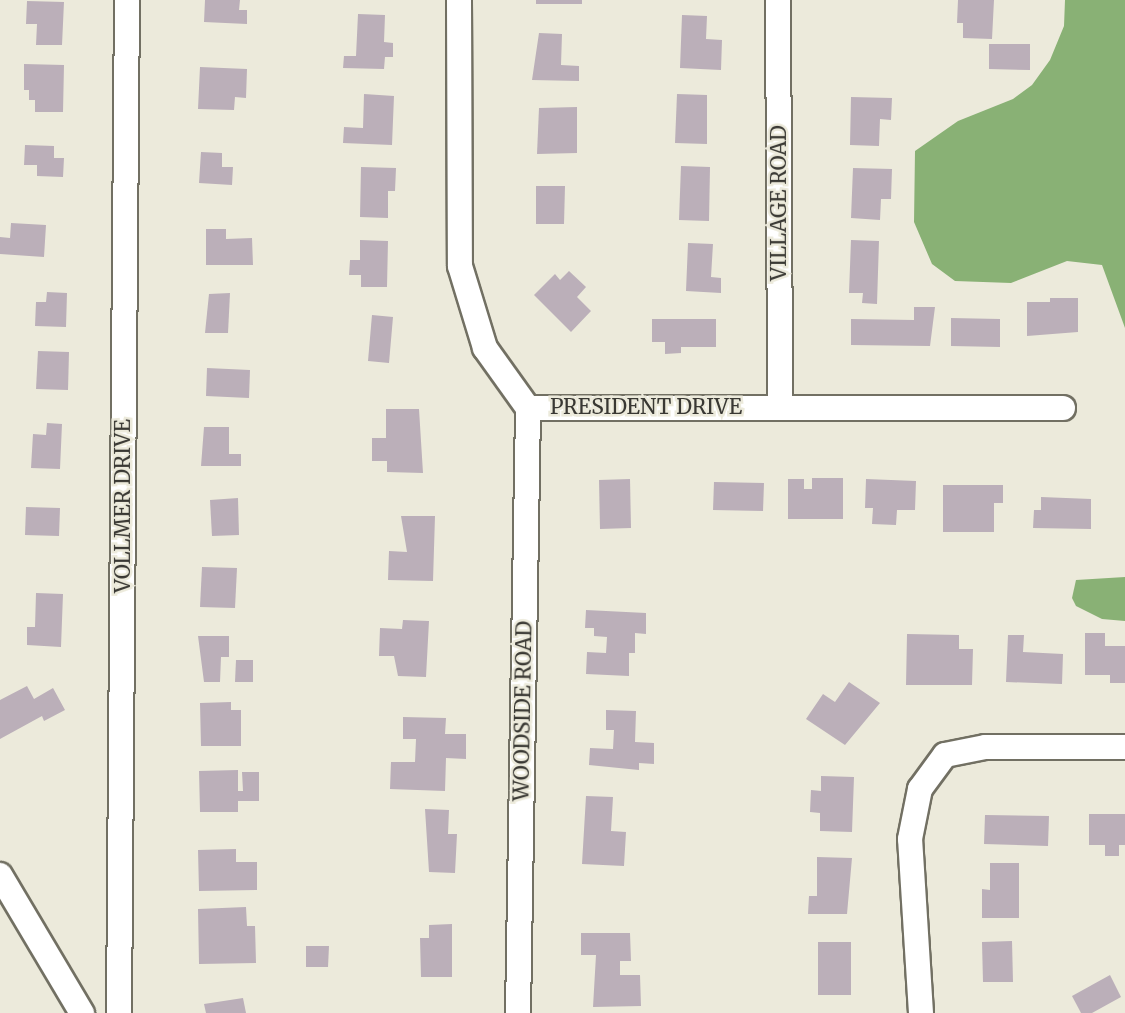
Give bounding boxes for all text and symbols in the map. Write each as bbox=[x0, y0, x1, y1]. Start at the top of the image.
street label: VILLAGE ROAD bbox=[766, 125, 792, 281]
street label: PRESIDENT DRIVE bbox=[550, 394, 742, 420]
street label: VOLLMER DRIVE bbox=[110, 419, 136, 593]
street label: WOODSIDE ROAD bbox=[509, 621, 537, 801]

